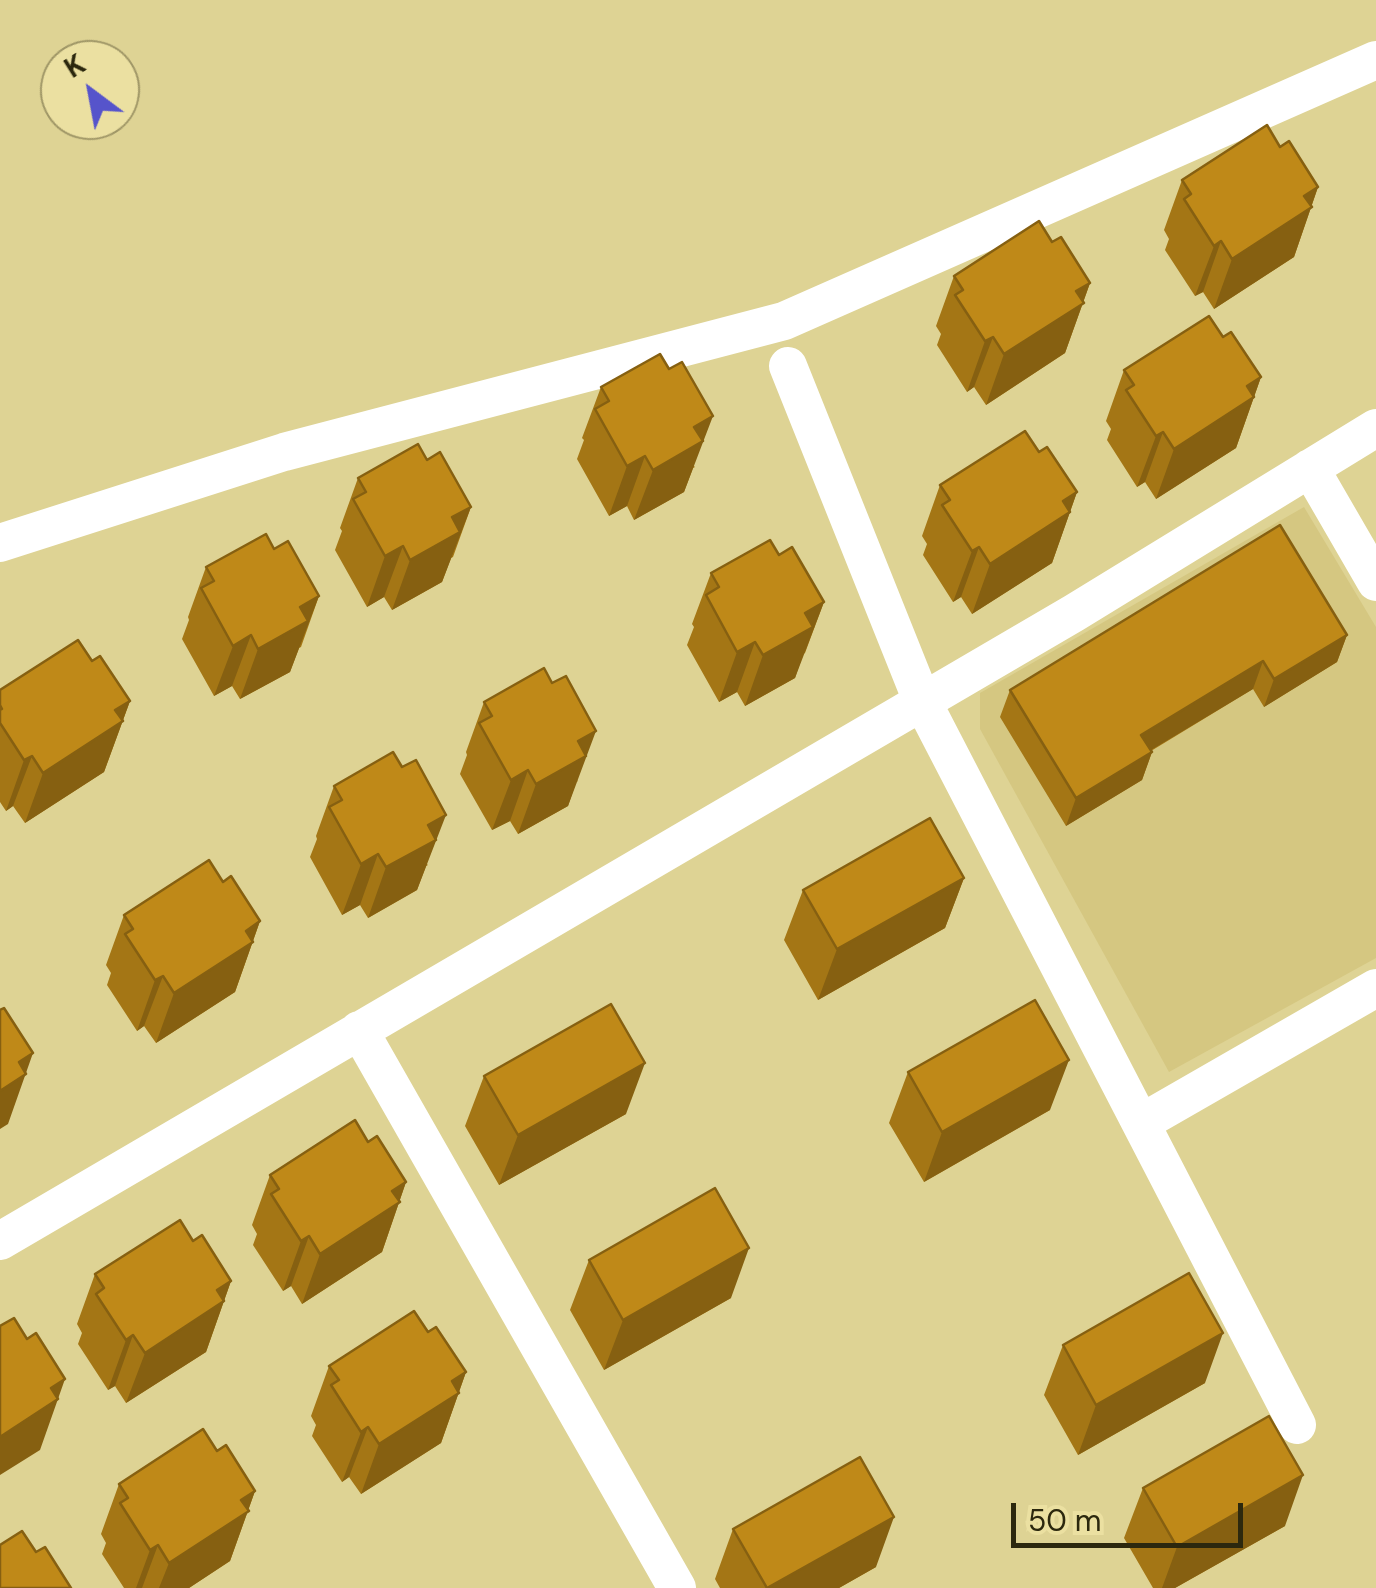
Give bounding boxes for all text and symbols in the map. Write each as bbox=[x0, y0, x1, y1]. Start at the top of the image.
north arrow bbox=[40, 40, 140, 140]
text: K bbox=[57, 45, 92, 86]
scale bar bbox=[1016, 1483, 1248, 1545]
text: 50 m bbox=[1028, 1501, 1102, 1540]

